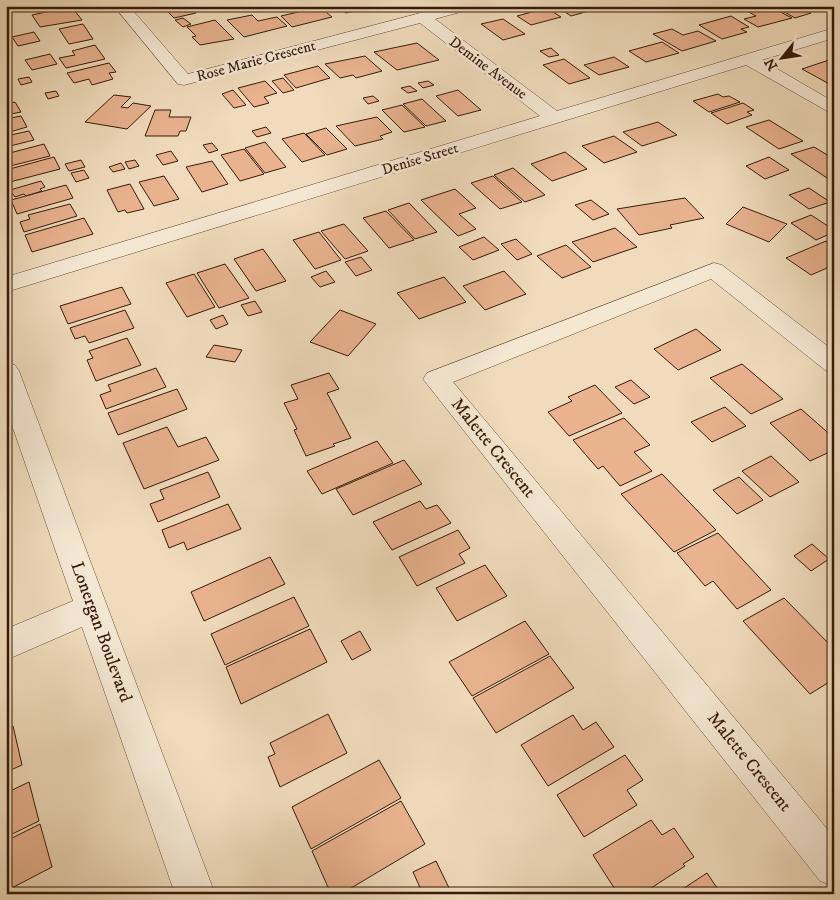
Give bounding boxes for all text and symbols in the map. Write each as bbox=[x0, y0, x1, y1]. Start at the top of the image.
street label: Demine Avenue bbox=[445, 32, 531, 104]
north arrow bbox=[758, 32, 808, 82]
street label: Rose Marie Crescent bbox=[194, 36, 318, 86]
text: N bbox=[761, 54, 782, 73]
street label: Denise Street bbox=[379, 138, 461, 180]
street label: Malette Crescent bbox=[446, 394, 540, 503]
street label: Lonergan Boulevard bbox=[65, 559, 137, 705]
street label: Malette Crescent bbox=[702, 708, 796, 817]

